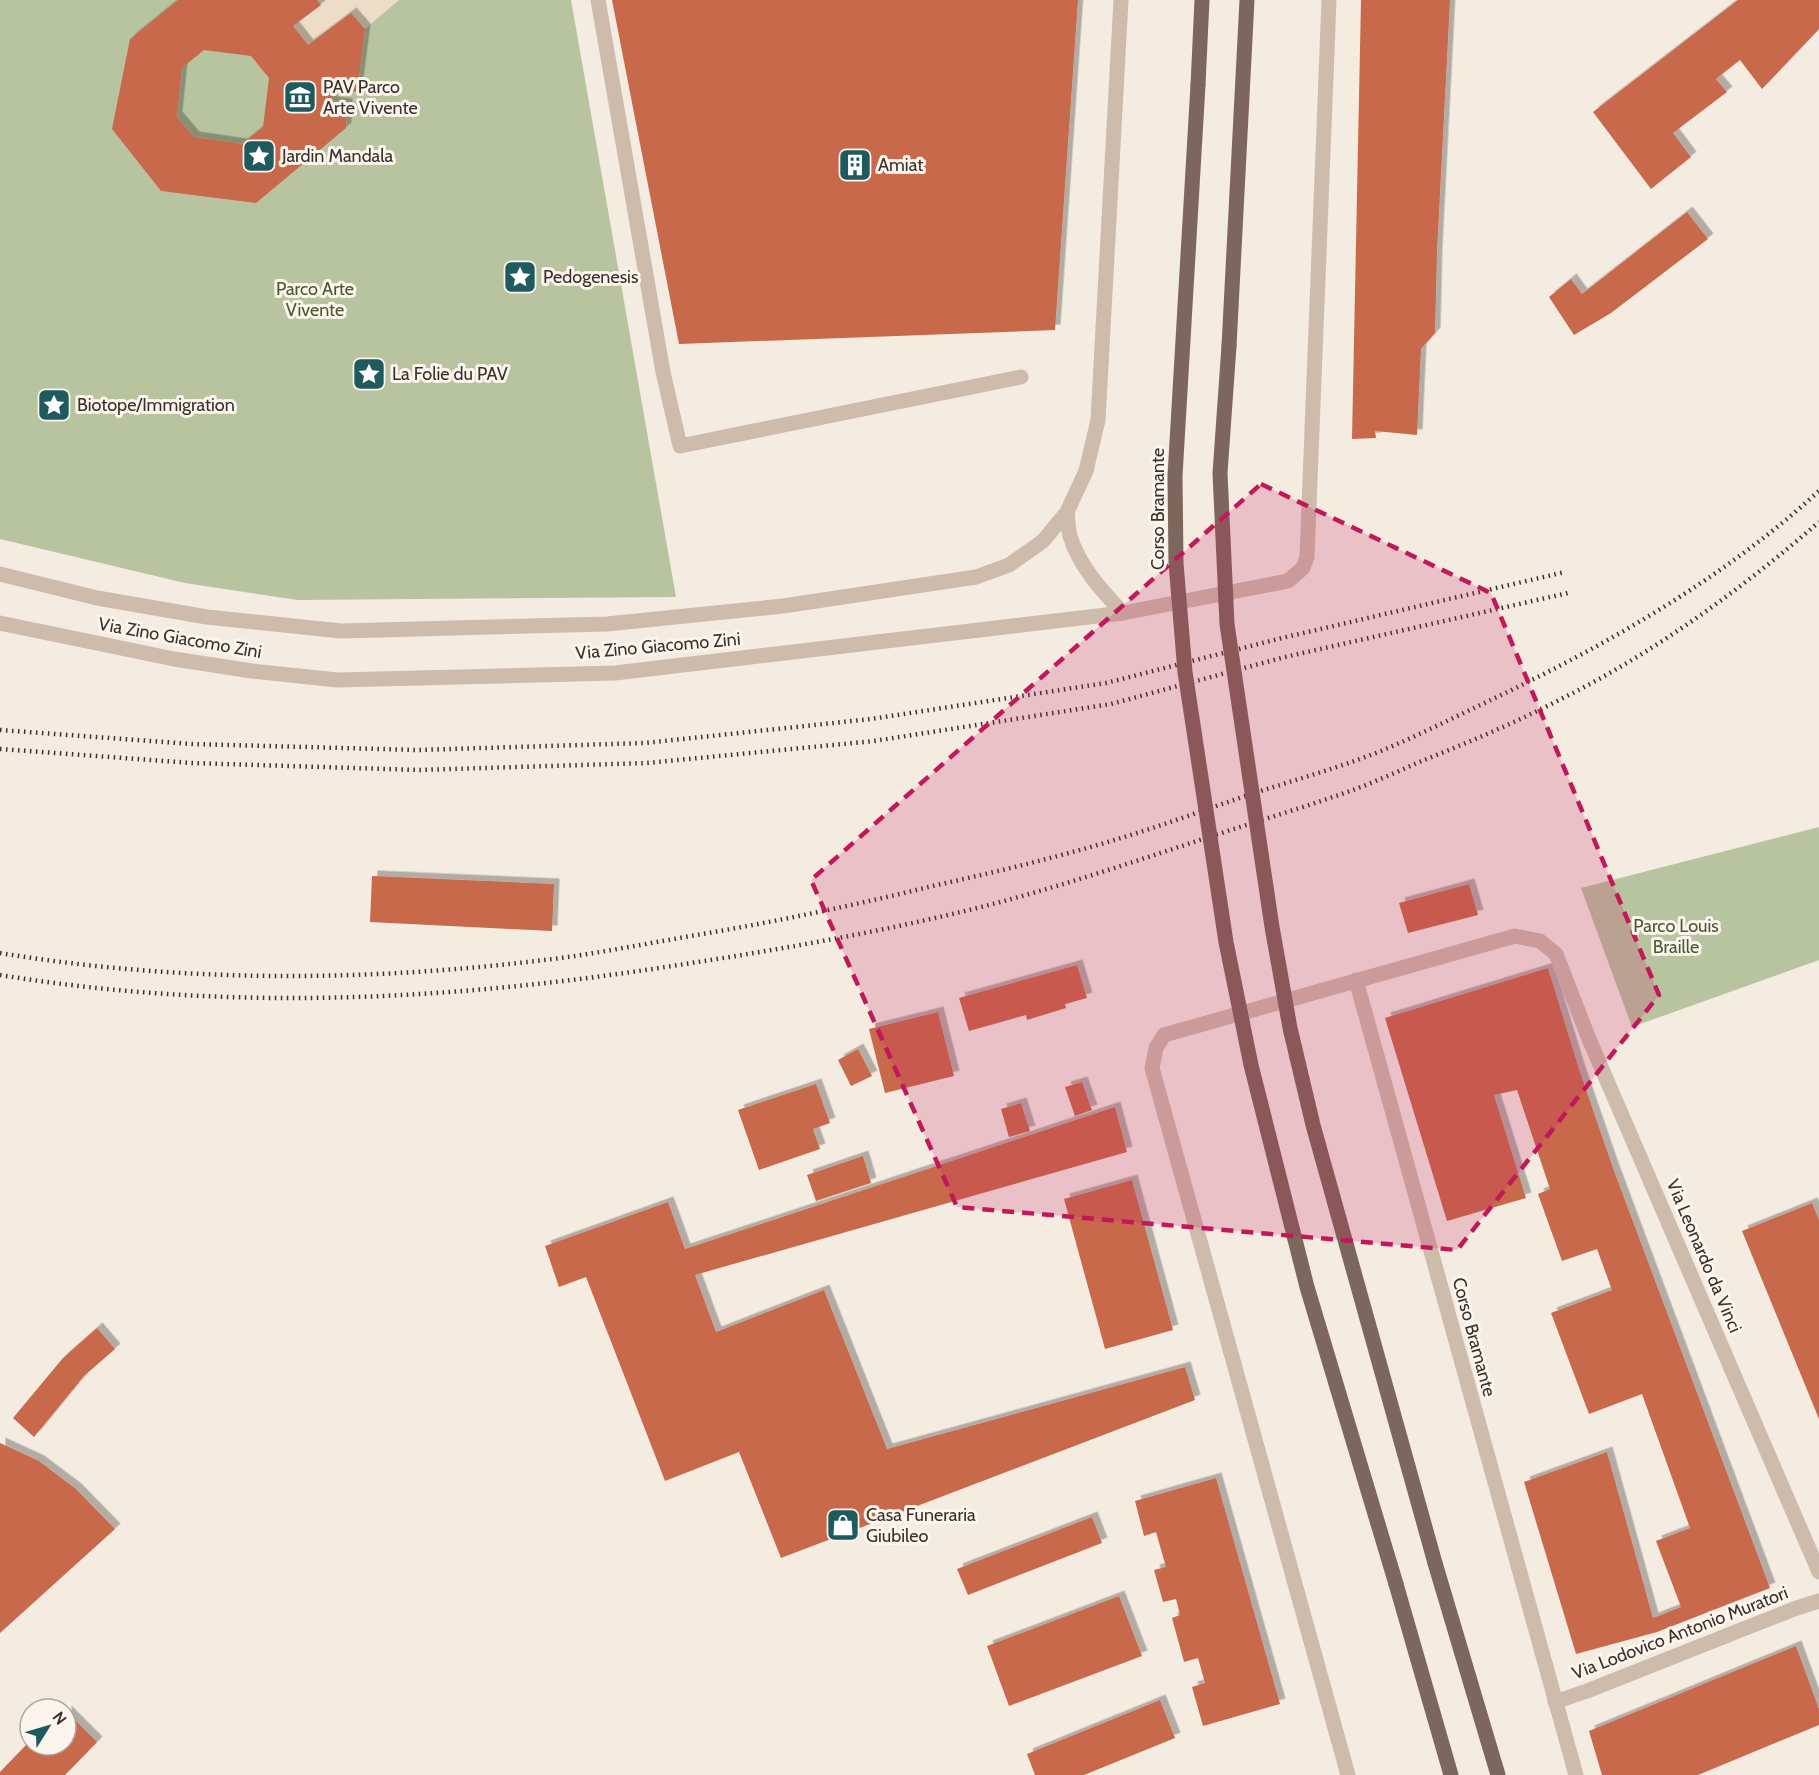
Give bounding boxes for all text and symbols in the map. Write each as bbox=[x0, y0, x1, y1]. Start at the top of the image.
place label: PAV Parco Arte Vivente bbox=[323, 76, 418, 119]
museum icon: PAV Parco Arte Vivente bbox=[282, 79, 318, 115]
place icon: Jardin Mandala bbox=[241, 138, 277, 174]
place label: Jardin Mandala bbox=[281, 145, 394, 167]
building icon: Amiat bbox=[837, 147, 873, 183]
place label: Amiat bbox=[878, 154, 923, 176]
place icon: Pedogenesis bbox=[502, 259, 538, 295]
place label: Pedogenesis bbox=[543, 266, 638, 288]
park label: Parco Arte Vivente bbox=[276, 278, 354, 321]
place icon: La Folie du PAV bbox=[351, 356, 387, 392]
place label: La Folie du PAV bbox=[392, 363, 508, 385]
place icon: Biotope/Immigration bbox=[36, 387, 72, 423]
place label: Biotope/Immigration bbox=[77, 394, 235, 416]
street label: Corso Bramante bbox=[1147, 448, 1169, 570]
street label: Via Zino Giacomo Zini bbox=[97, 613, 263, 663]
street label: Via Zino Giacomo Zini bbox=[575, 628, 741, 664]
park label: Parco Louis Braille bbox=[1633, 915, 1719, 958]
street label: Via Leonardo da Vinci bbox=[1662, 1176, 1746, 1336]
street label: Corso Bramante bbox=[1448, 1275, 1500, 1399]
place label: Casa Funeraria Giubileo bbox=[866, 1504, 976, 1547]
shop icon: Casa Funeraria Giubileo bbox=[825, 1507, 861, 1543]
street label: Via Lodovico Antonio Muratori bbox=[1569, 1582, 1791, 1684]
north arrow bbox=[18, 1697, 78, 1757]
text: N bbox=[49, 1708, 71, 1729]

